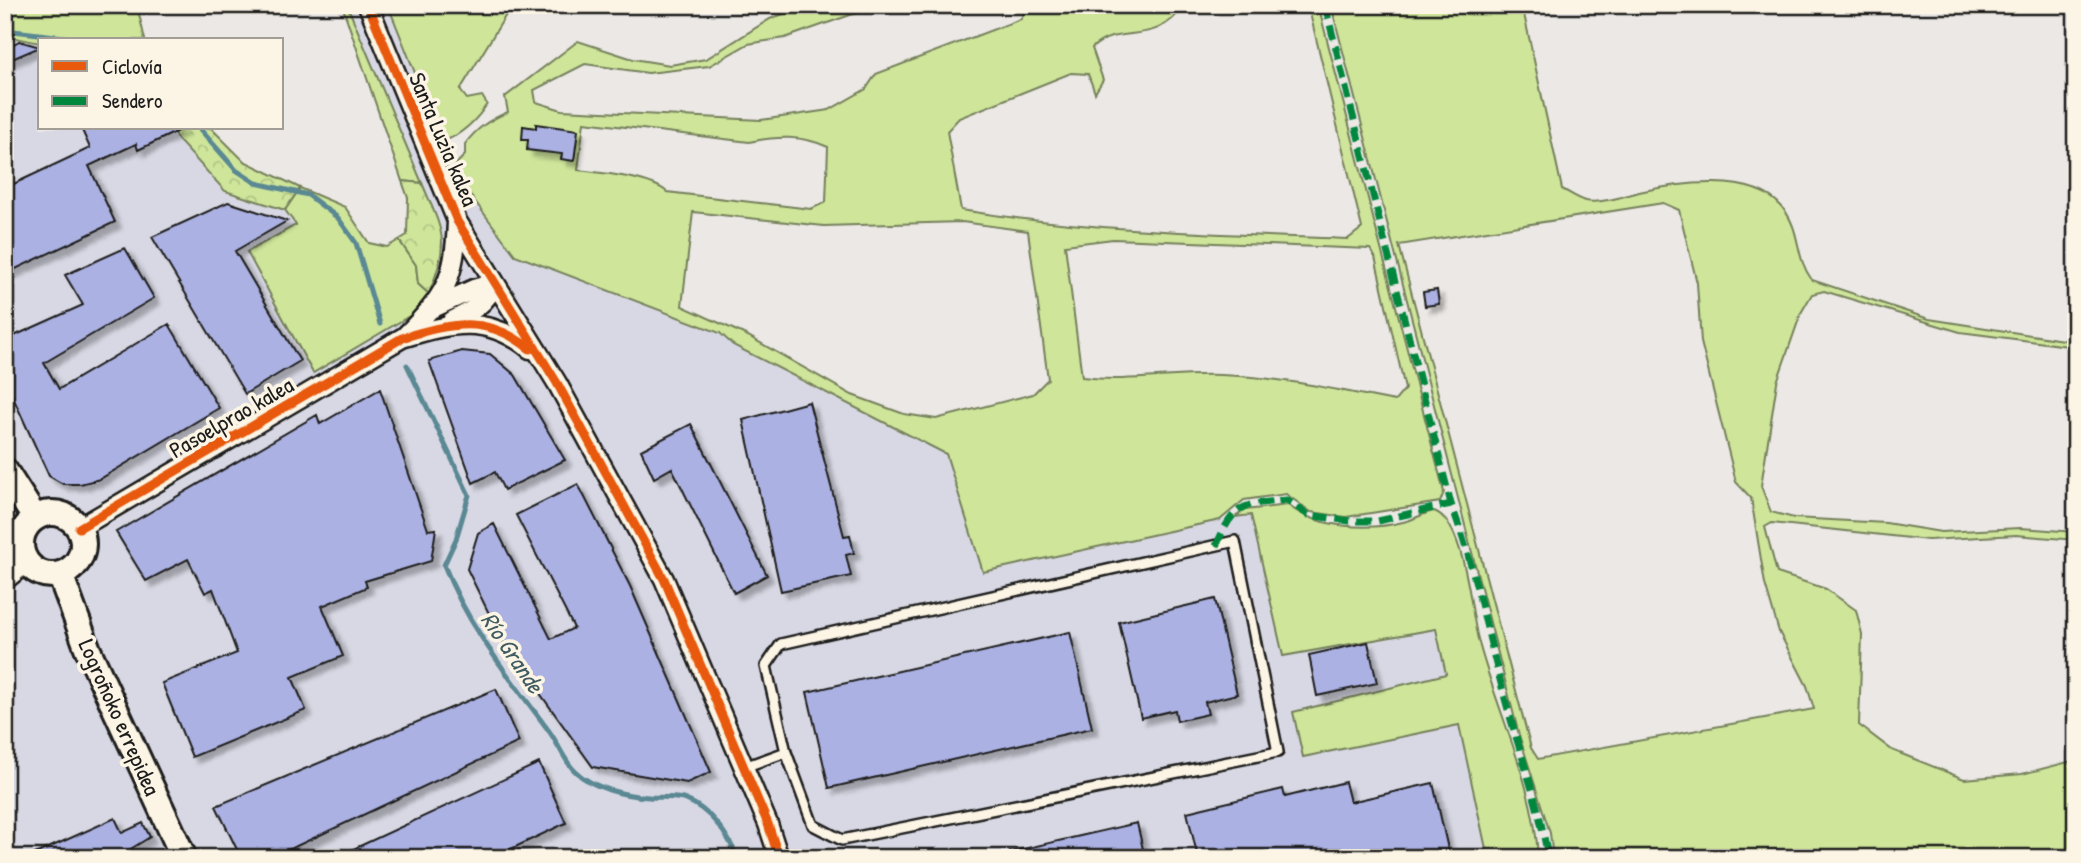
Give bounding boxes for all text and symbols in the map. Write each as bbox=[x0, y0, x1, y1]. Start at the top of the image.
legend bbox=[38, 38, 284, 130]
text: Ciclovía bbox=[102, 52, 162, 81]
street label: Santa Luzia kalea bbox=[402, 68, 486, 210]
text: Sendero bbox=[102, 86, 163, 115]
street label: Pasoelprao kalea bbox=[163, 369, 299, 465]
water label: Río Grande bbox=[474, 605, 553, 700]
street label: Logroñoko errepidea bbox=[72, 634, 168, 800]

